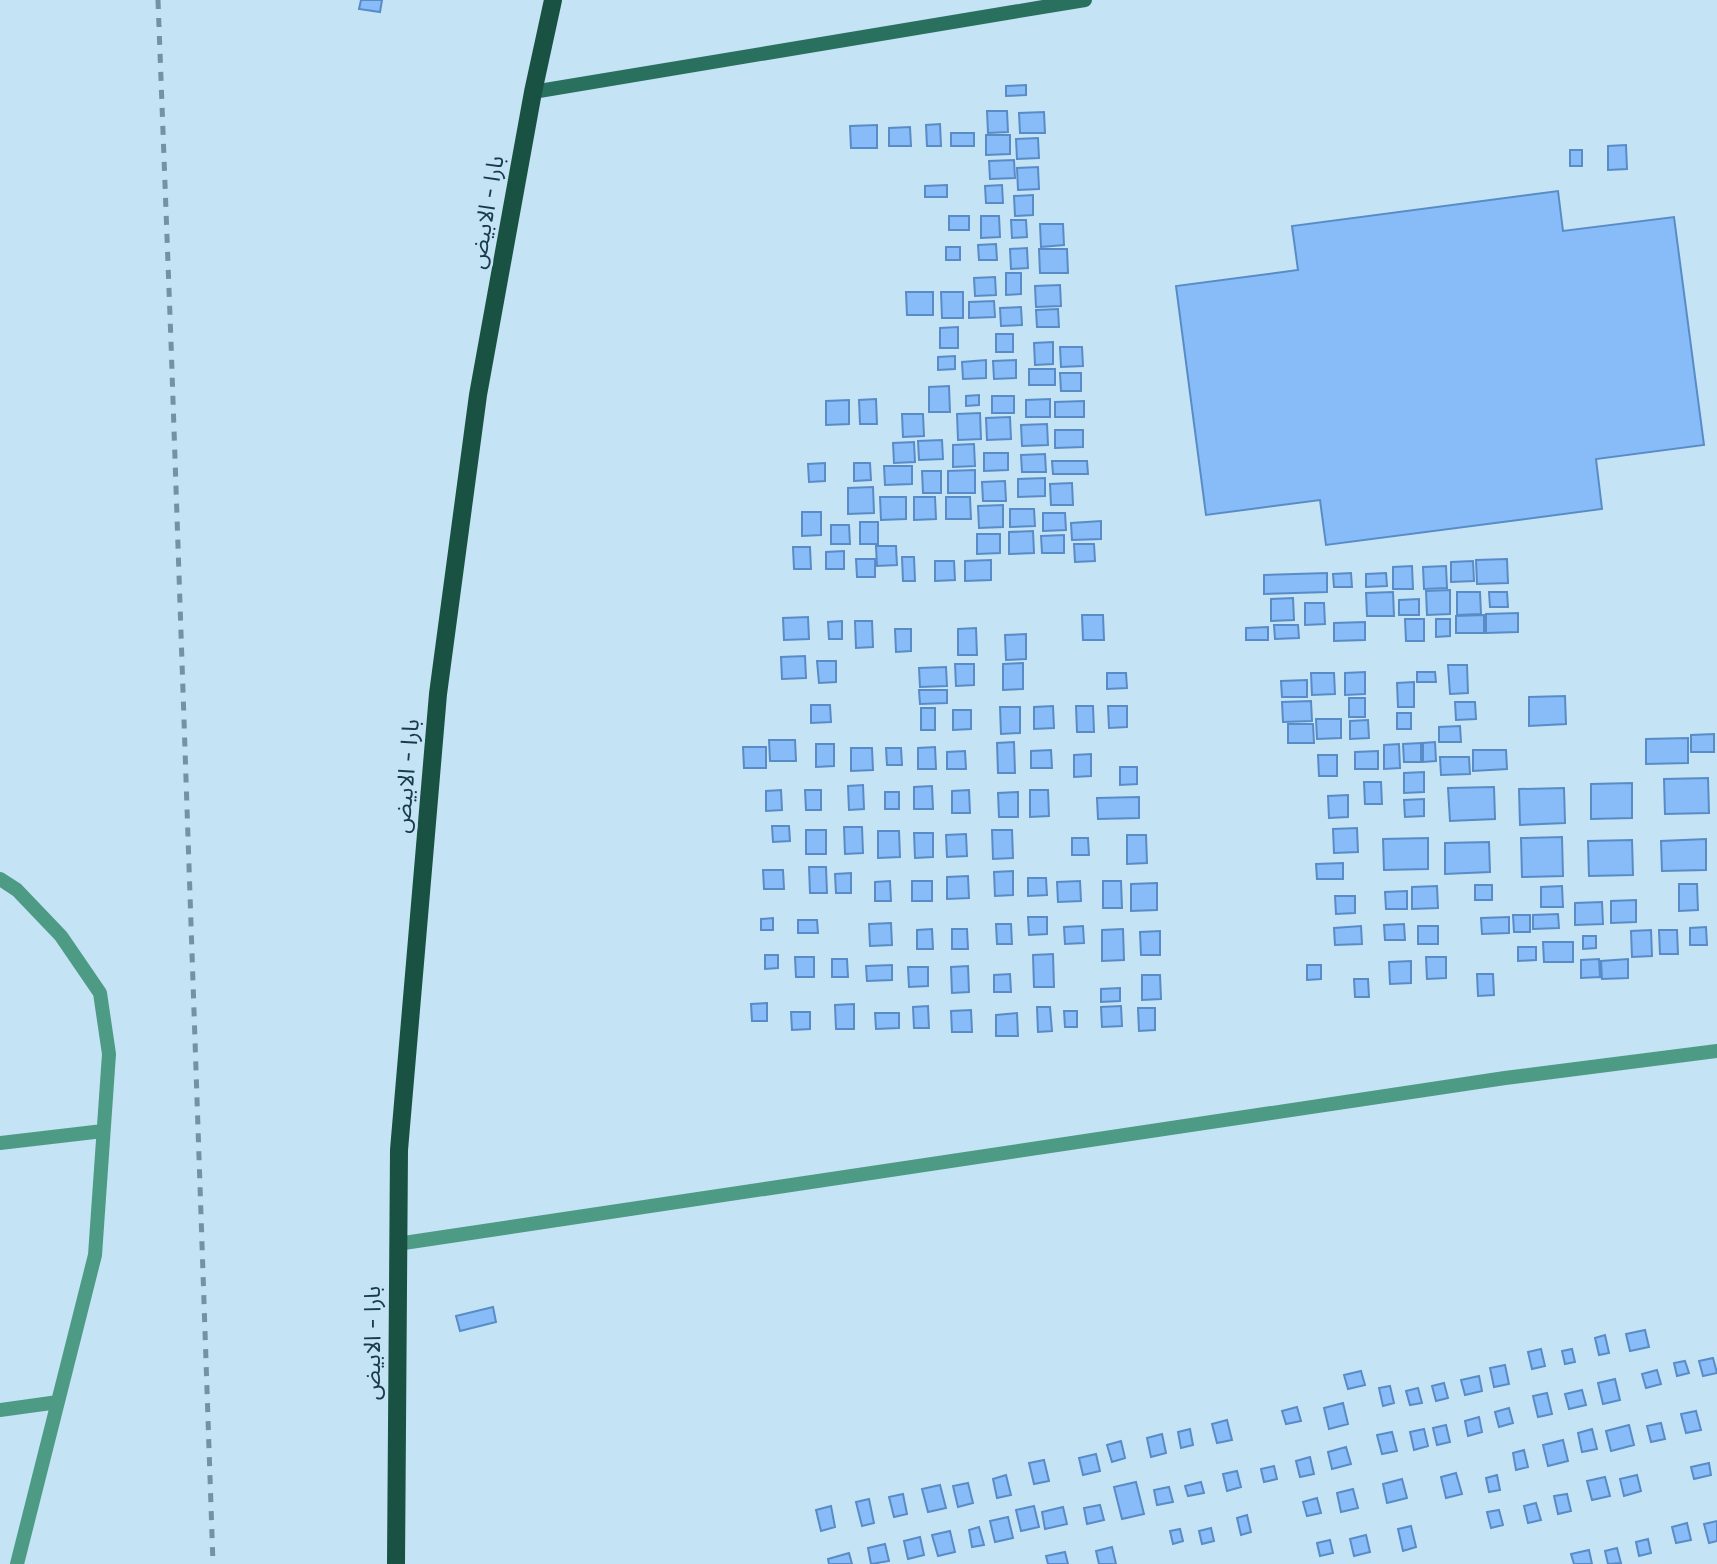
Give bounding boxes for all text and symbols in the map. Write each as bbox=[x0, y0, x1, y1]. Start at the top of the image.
street label: بارا - الابيض bbox=[462, 153, 510, 271]
street label: بارا - الابيض bbox=[387, 718, 425, 834]
street label: بارا - الابيض bbox=[358, 1286, 386, 1400]

